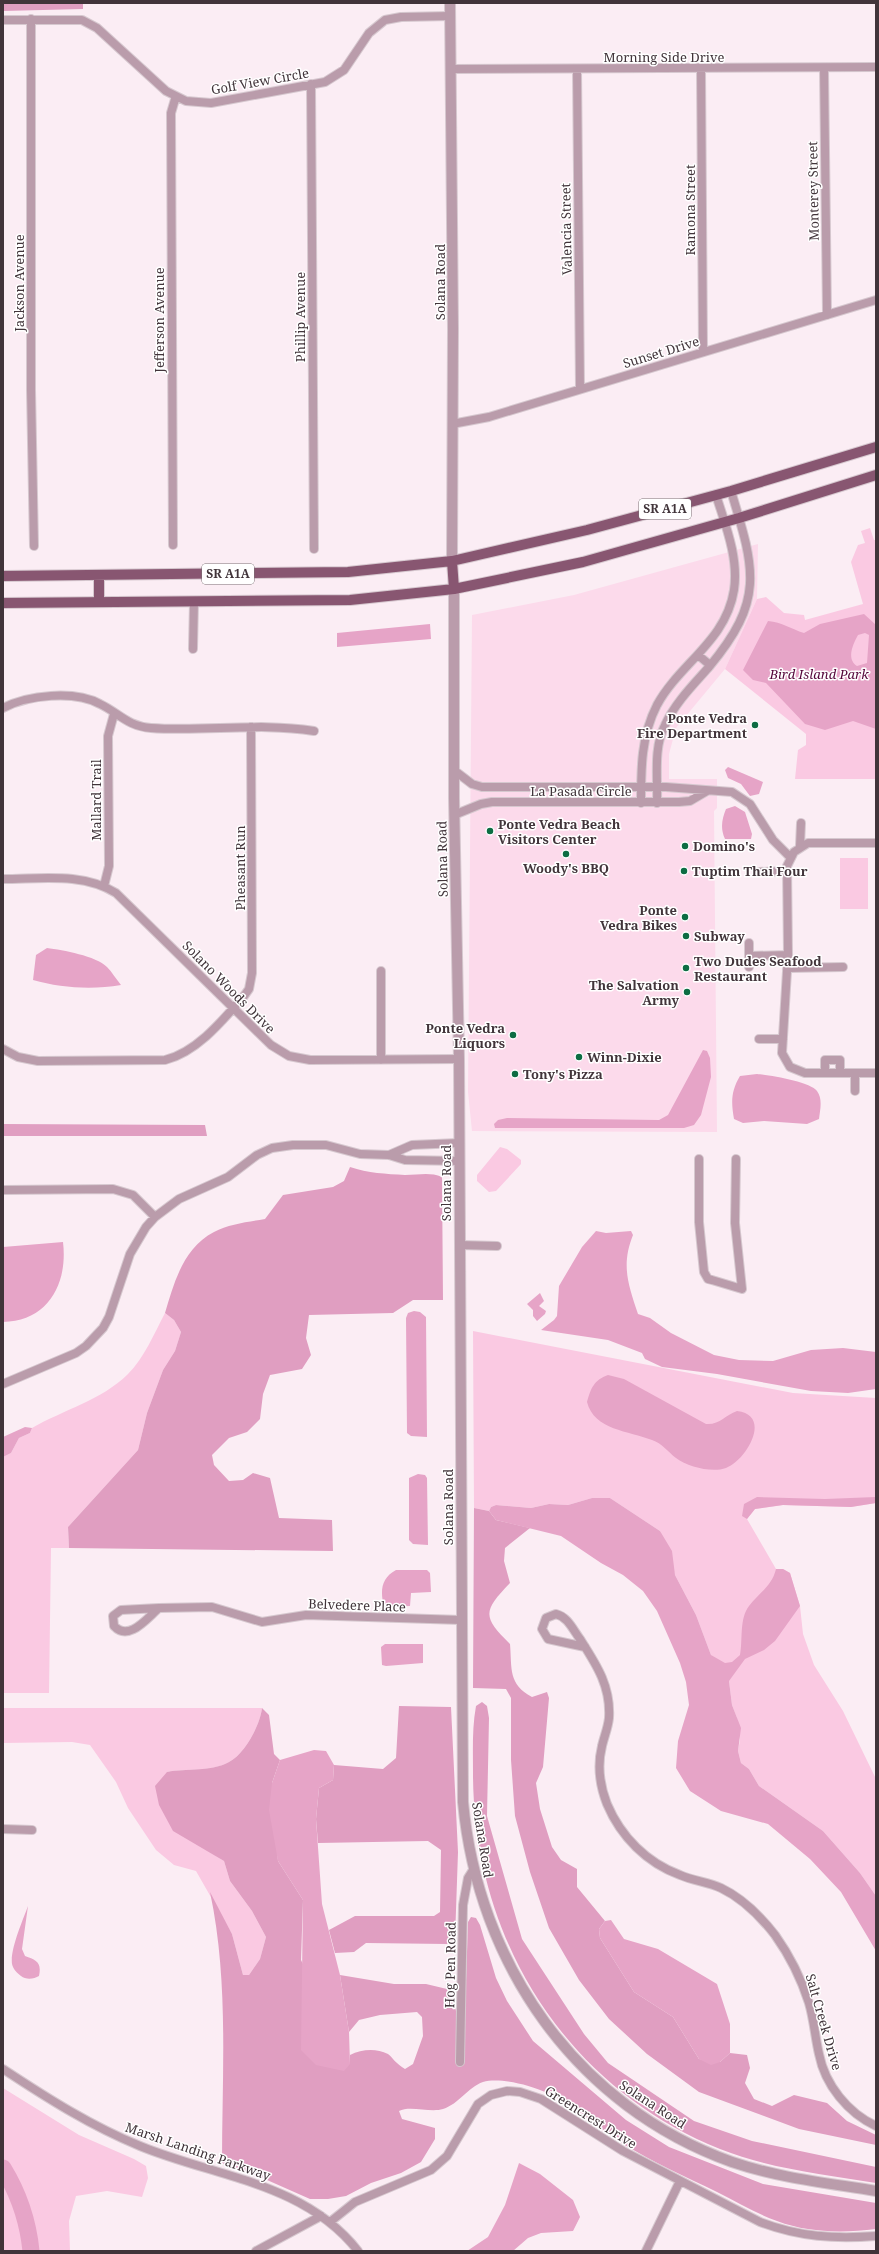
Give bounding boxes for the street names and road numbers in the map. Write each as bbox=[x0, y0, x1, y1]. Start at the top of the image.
street label: Morning Side Drive bbox=[604, 48, 724, 66]
street label: Golf View Circle bbox=[210, 64, 310, 98]
street label: Monterey Street bbox=[803, 141, 823, 241]
street label: Ramona Street bbox=[681, 164, 699, 255]
street label: Valencia Street bbox=[556, 182, 576, 275]
street label: Jackson Avenue bbox=[10, 234, 28, 333]
street label: Solana Road bbox=[431, 244, 449, 320]
street label: Jefferson Avenue bbox=[150, 267, 168, 374]
street label: Phillip Avenue bbox=[291, 272, 309, 362]
street label: Sunset Drive bbox=[621, 332, 701, 372]
road number: SR A1A bbox=[639, 499, 691, 519]
road number: SR A1A bbox=[202, 564, 254, 584]
street label: Mallard Trail bbox=[87, 759, 105, 841]
street label: La Pasada Circle bbox=[530, 782, 632, 800]
street label: Solana Road bbox=[432, 821, 452, 897]
street label: Pheasant Run bbox=[231, 825, 249, 911]
street label: Solano Woods Drive bbox=[179, 937, 279, 1037]
street label: Solana Road bbox=[437, 1145, 455, 1221]
street label: Solana Road bbox=[439, 1469, 457, 1545]
street label: Belvedere Place bbox=[308, 1594, 406, 1616]
street label: Solana Road bbox=[468, 1801, 498, 1879]
street label: Hog Pen Road bbox=[440, 1922, 460, 2008]
street label: Salt Creek Drive bbox=[802, 1972, 846, 2072]
street label: Solana Road bbox=[616, 2076, 690, 2132]
street label: Greencrest Drive bbox=[542, 2081, 640, 2153]
street label: Marsh Landing Parkway bbox=[123, 2118, 274, 2185]

